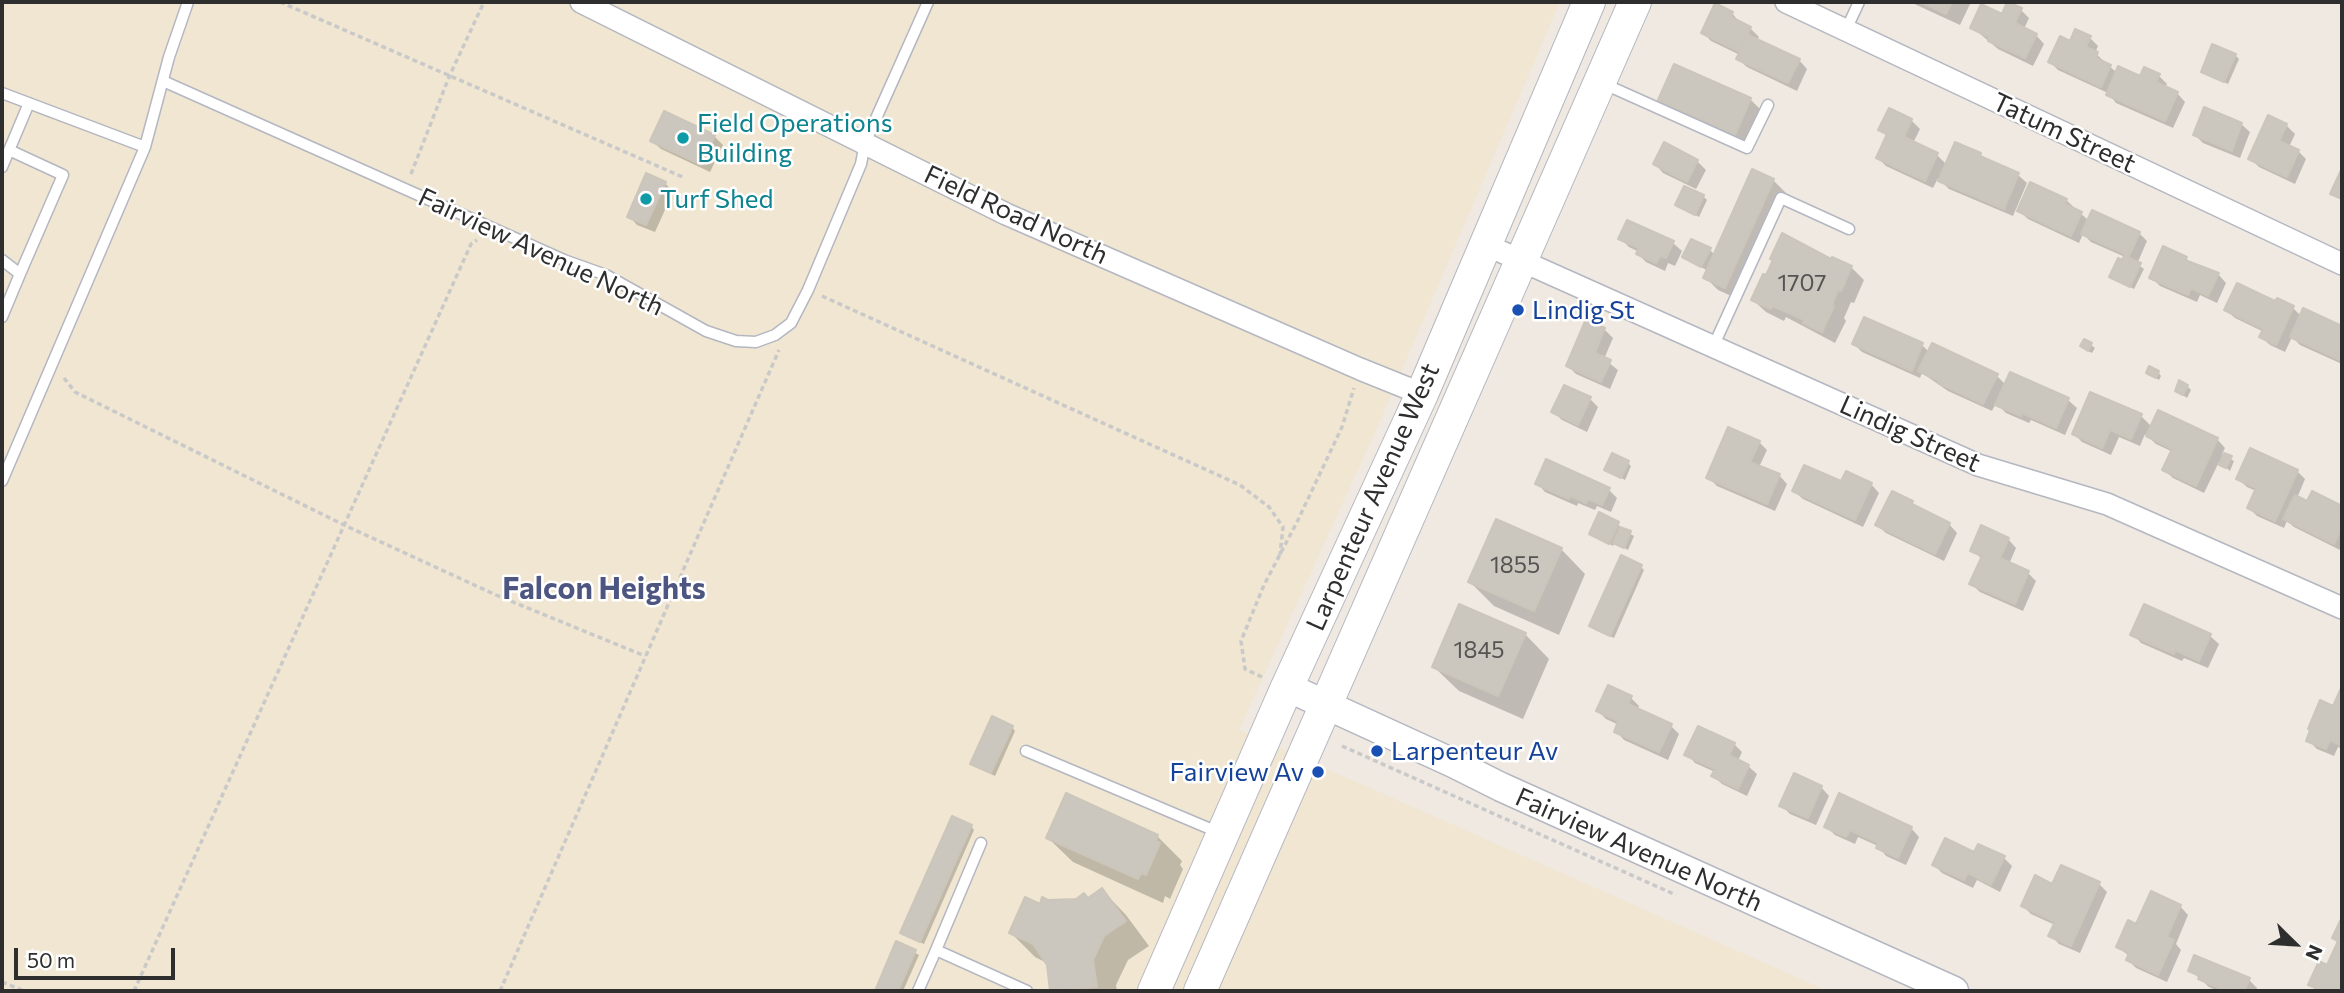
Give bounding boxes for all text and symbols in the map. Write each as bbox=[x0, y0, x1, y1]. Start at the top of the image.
street label: Tatum Street bbox=[1987, 86, 2141, 180]
place label: Field Operations Building bbox=[697, 107, 893, 168]
marker: Field Operations Building bbox=[675, 130, 691, 146]
street label: Field Road North bbox=[919, 159, 1113, 271]
street label: Fairview Avenue North bbox=[413, 181, 669, 323]
place label: Turf Shed bbox=[660, 183, 774, 215]
marker: Turf Shed bbox=[638, 191, 654, 207]
house number: 1707 bbox=[1778, 269, 1826, 297]
place label: Lindig St bbox=[1532, 294, 1635, 326]
marker: Lindig St bbox=[1510, 302, 1526, 318]
street label: Larpenteur Avenue West bbox=[1300, 358, 1446, 636]
street label: Lindig Street bbox=[1835, 389, 1985, 479]
house number: 1855 bbox=[1490, 551, 1540, 579]
district label: Falcon Heights bbox=[502, 571, 706, 607]
house number: 1845 bbox=[1454, 636, 1504, 664]
place label: Larpenteur Av bbox=[1391, 735, 1558, 767]
marker: Larpenteur Av bbox=[1369, 743, 1385, 759]
place label: Fairview Av bbox=[1169, 756, 1304, 788]
marker: Fairview Av bbox=[1310, 764, 1326, 780]
street label: Fairview Avenue North bbox=[1511, 781, 1767, 919]
north arrow bbox=[2260, 909, 2330, 979]
scale bar bbox=[18, 934, 178, 978]
text: N bbox=[2301, 942, 2328, 964]
text: 50 m bbox=[27, 947, 75, 972]

